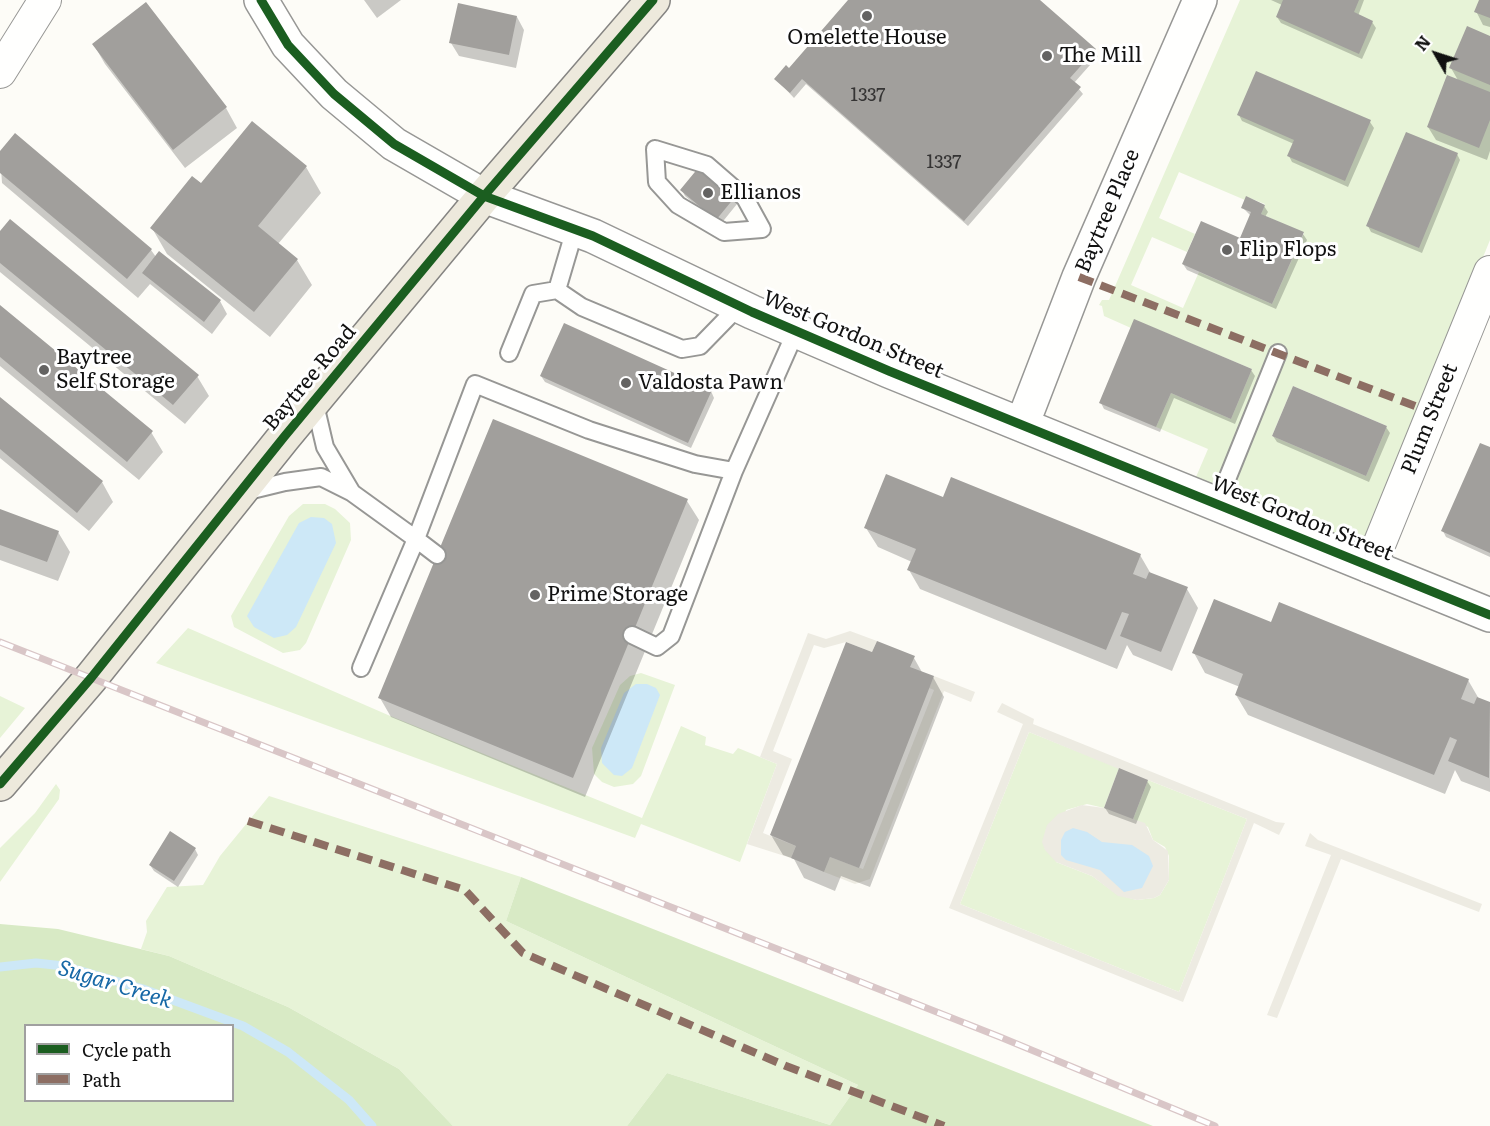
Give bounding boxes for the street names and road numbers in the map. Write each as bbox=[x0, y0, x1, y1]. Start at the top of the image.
street label: Baytree Place bbox=[1071, 145, 1145, 277]
street label: West Gordon Street bbox=[759, 285, 947, 385]
street label: Baytree Road bbox=[258, 320, 362, 436]
street label: Plum Street bbox=[1396, 360, 1464, 478]
street label: West Gordon Street bbox=[1207, 471, 1397, 567]

